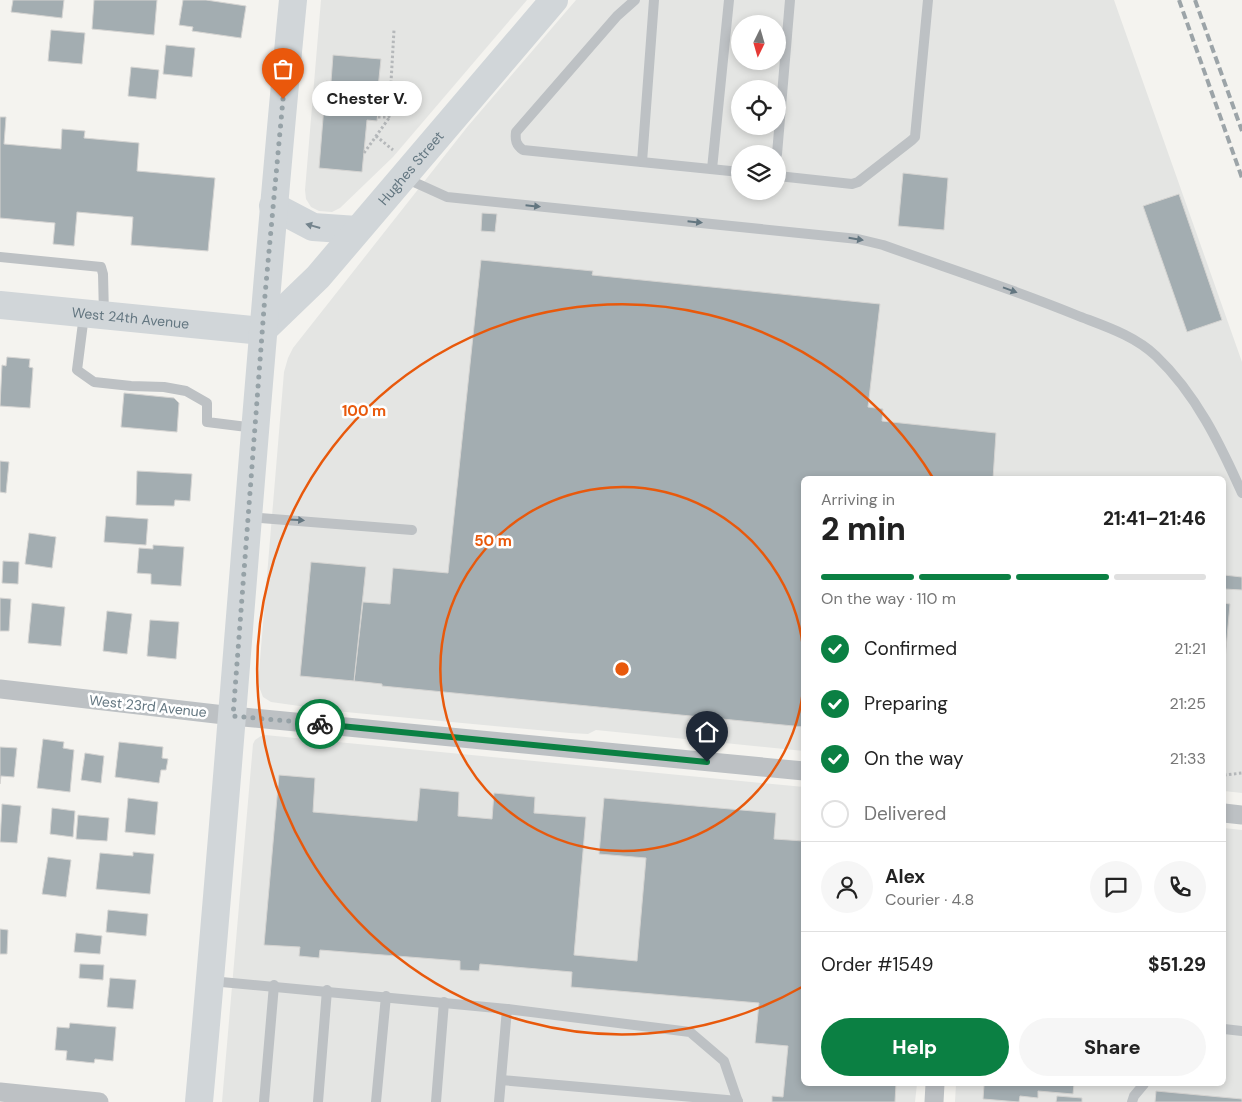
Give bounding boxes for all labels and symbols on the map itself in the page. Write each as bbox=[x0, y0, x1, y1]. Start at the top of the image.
north arrow bbox=[731, 15, 786, 70]
pin bbox=[262, 48, 304, 99]
callout: Chester V. bbox=[313, 82, 423, 116]
street label: Hughes Street bbox=[374, 127, 448, 209]
one-way arrow bbox=[525, 202, 541, 210]
one-way arrow bbox=[687, 218, 703, 226]
one-way arrow bbox=[305, 221, 320, 229]
one-way arrow bbox=[849, 235, 865, 243]
one-way arrow bbox=[1003, 286, 1018, 294]
street label: West 24th Avenue bbox=[71, 303, 190, 333]
text: 100 m bbox=[342, 401, 386, 421]
one-way arrow bbox=[289, 517, 305, 525]
text: 50 m bbox=[474, 531, 512, 551]
centre of rings bbox=[613, 660, 631, 678]
street label: West 23rd Avenue bbox=[88, 691, 208, 721]
courier bbox=[295, 699, 345, 749]
pin bbox=[686, 711, 728, 762]

